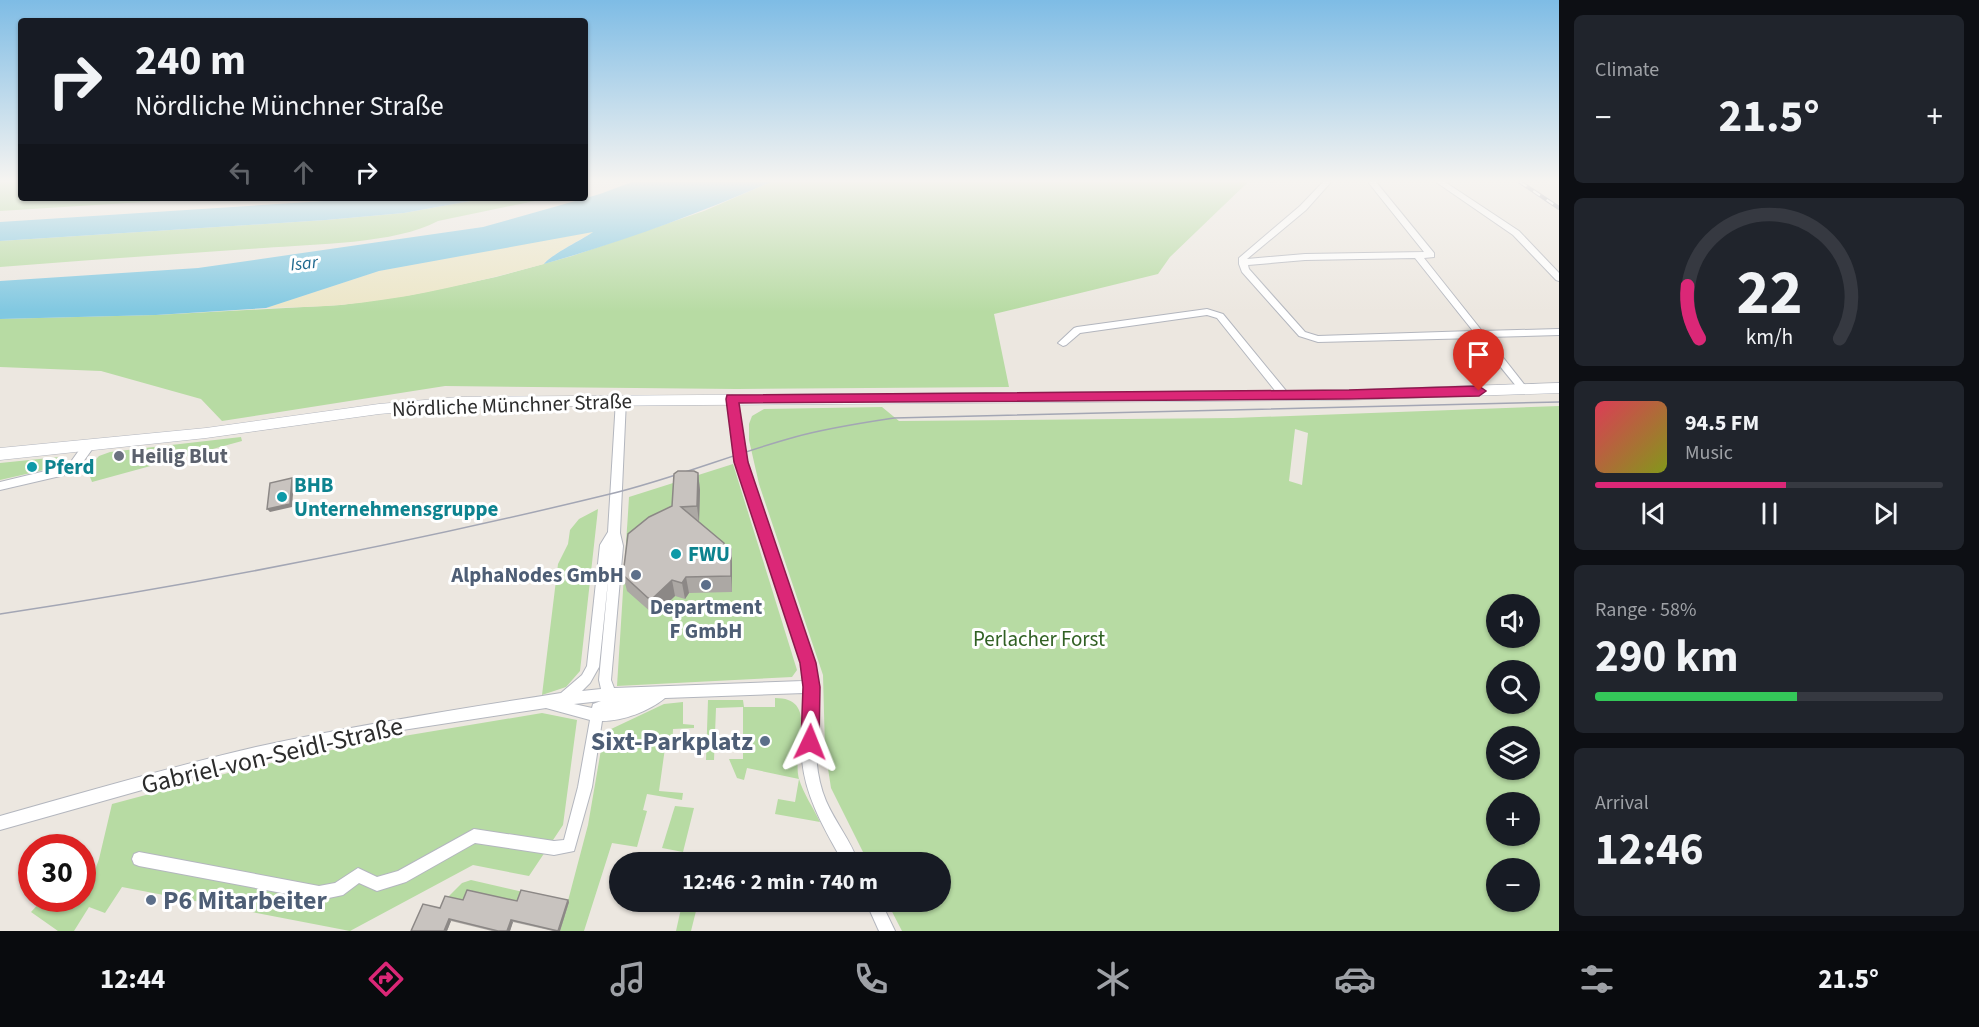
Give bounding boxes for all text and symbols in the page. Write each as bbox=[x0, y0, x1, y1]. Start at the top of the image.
text: 240 m bbox=[135, 31, 246, 91]
icon: right bbox=[36, 42, 114, 120]
text: Climate bbox=[1595, 56, 1659, 84]
text: 21.5° bbox=[1718, 85, 1820, 149]
text: Nördliche Münchner Straße bbox=[135, 87, 444, 126]
text: − bbox=[1595, 94, 1611, 141]
text: + bbox=[1927, 94, 1943, 141]
icon: left bbox=[224, 156, 257, 189]
icon: ahead bbox=[287, 156, 320, 189]
icon: right bbox=[350, 156, 383, 189]
text: 22 bbox=[1736, 249, 1802, 338]
water label: Isar bbox=[289, 250, 320, 277]
text: km/h bbox=[1745, 323, 1793, 354]
pin bbox=[1453, 329, 1504, 391]
icon: arrive bbox=[1462, 338, 1495, 371]
street label: Nördliche Münchner Straße bbox=[391, 386, 633, 424]
text: 94.5 FM bbox=[1685, 407, 1759, 439]
text: Music bbox=[1685, 439, 1733, 467]
place label: Heilig Blut bbox=[131, 441, 228, 471]
marker: Heilig Blut bbox=[112, 449, 126, 463]
place label: Pferd bbox=[44, 452, 95, 482]
marker: Pferd bbox=[25, 460, 39, 474]
place label: BHB Unternehmensgruppe bbox=[294, 470, 499, 524]
marker: BHB Unternehmensgruppe bbox=[275, 490, 289, 504]
icon: previous bbox=[1637, 497, 1670, 530]
icon: pause bbox=[1753, 497, 1786, 530]
icon: next bbox=[1869, 497, 1902, 530]
place label: FWU bbox=[688, 539, 730, 569]
marker: FWU bbox=[669, 547, 683, 561]
place label: AlphaNodes GmbH bbox=[450, 560, 624, 590]
marker: AlphaNodes GmbH bbox=[629, 568, 643, 582]
marker: Department F GmbH bbox=[699, 578, 713, 592]
place label: Department F GmbH bbox=[650, 592, 762, 646]
map controls bbox=[1486, 594, 1540, 912]
button: sound bbox=[1486, 594, 1540, 648]
text: Range · 58% bbox=[1595, 596, 1696, 624]
park label: Perlacher Forst bbox=[973, 624, 1105, 654]
text: 290 km bbox=[1595, 625, 1739, 689]
button: search bbox=[1486, 660, 1540, 714]
street label: Gabriel-von-Seidl-Straße bbox=[138, 707, 407, 804]
position arrow bbox=[778, 710, 842, 774]
place label: Sixt-Parkplatz bbox=[591, 723, 753, 760]
button: layers bbox=[1486, 726, 1540, 780]
marker: Sixt-Parkplatz bbox=[758, 734, 772, 748]
text: Arrival bbox=[1595, 789, 1649, 817]
button: + bbox=[1486, 792, 1540, 846]
text: 12:46 bbox=[1595, 818, 1704, 882]
speed limit sign: 30 bbox=[18, 834, 96, 912]
button: − bbox=[1486, 858, 1540, 912]
text: 12:46 · 2 min · 740 m bbox=[682, 866, 878, 898]
place label: P6 Mitarbeiter bbox=[163, 882, 327, 919]
marker: P6 Mitarbeiter bbox=[144, 893, 158, 907]
icon: directions bbox=[365, 958, 407, 1000]
icon: music bbox=[607, 958, 649, 1000]
icon: phone bbox=[850, 958, 892, 1000]
icon: climate bbox=[1092, 958, 1134, 1000]
icon: car bbox=[1334, 958, 1376, 1000]
icon: filters bbox=[1576, 958, 1618, 1000]
text: 12:44 bbox=[100, 960, 165, 999]
text: 21.5° bbox=[1818, 960, 1879, 999]

